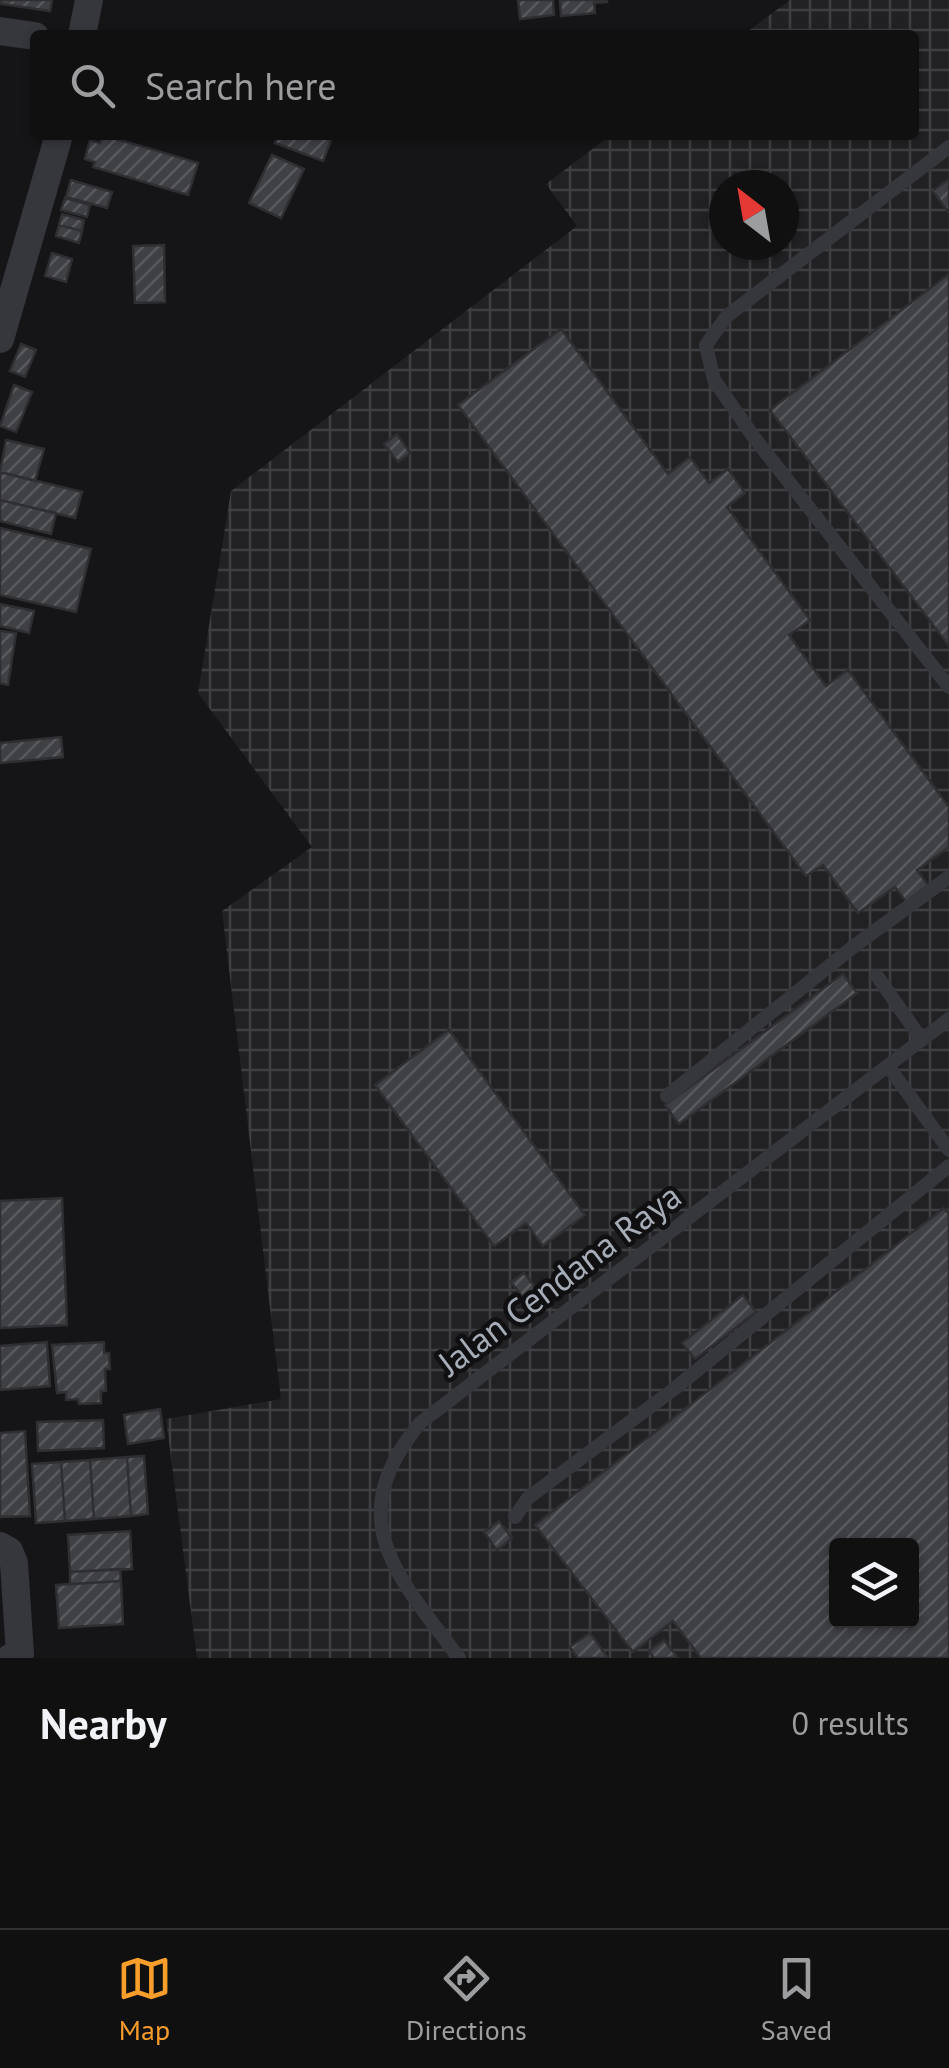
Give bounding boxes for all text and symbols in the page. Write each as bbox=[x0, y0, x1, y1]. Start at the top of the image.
search box bbox=[30, 30, 919, 140]
icon: search bbox=[65, 58, 120, 113]
text: Search here bbox=[145, 61, 337, 110]
north arrow bbox=[709, 170, 799, 260]
street label: Jalan Cendana Raya bbox=[427, 1173, 690, 1387]
map controls bbox=[829, 1538, 919, 1628]
button: layers bbox=[829, 1538, 919, 1628]
text: Nearby bbox=[40, 1696, 167, 1751]
text: 0 results bbox=[791, 1702, 909, 1744]
tab: Map bbox=[117, 1951, 172, 2048]
tab: Directions bbox=[406, 1951, 527, 2048]
tab: Saved bbox=[761, 1951, 832, 2048]

